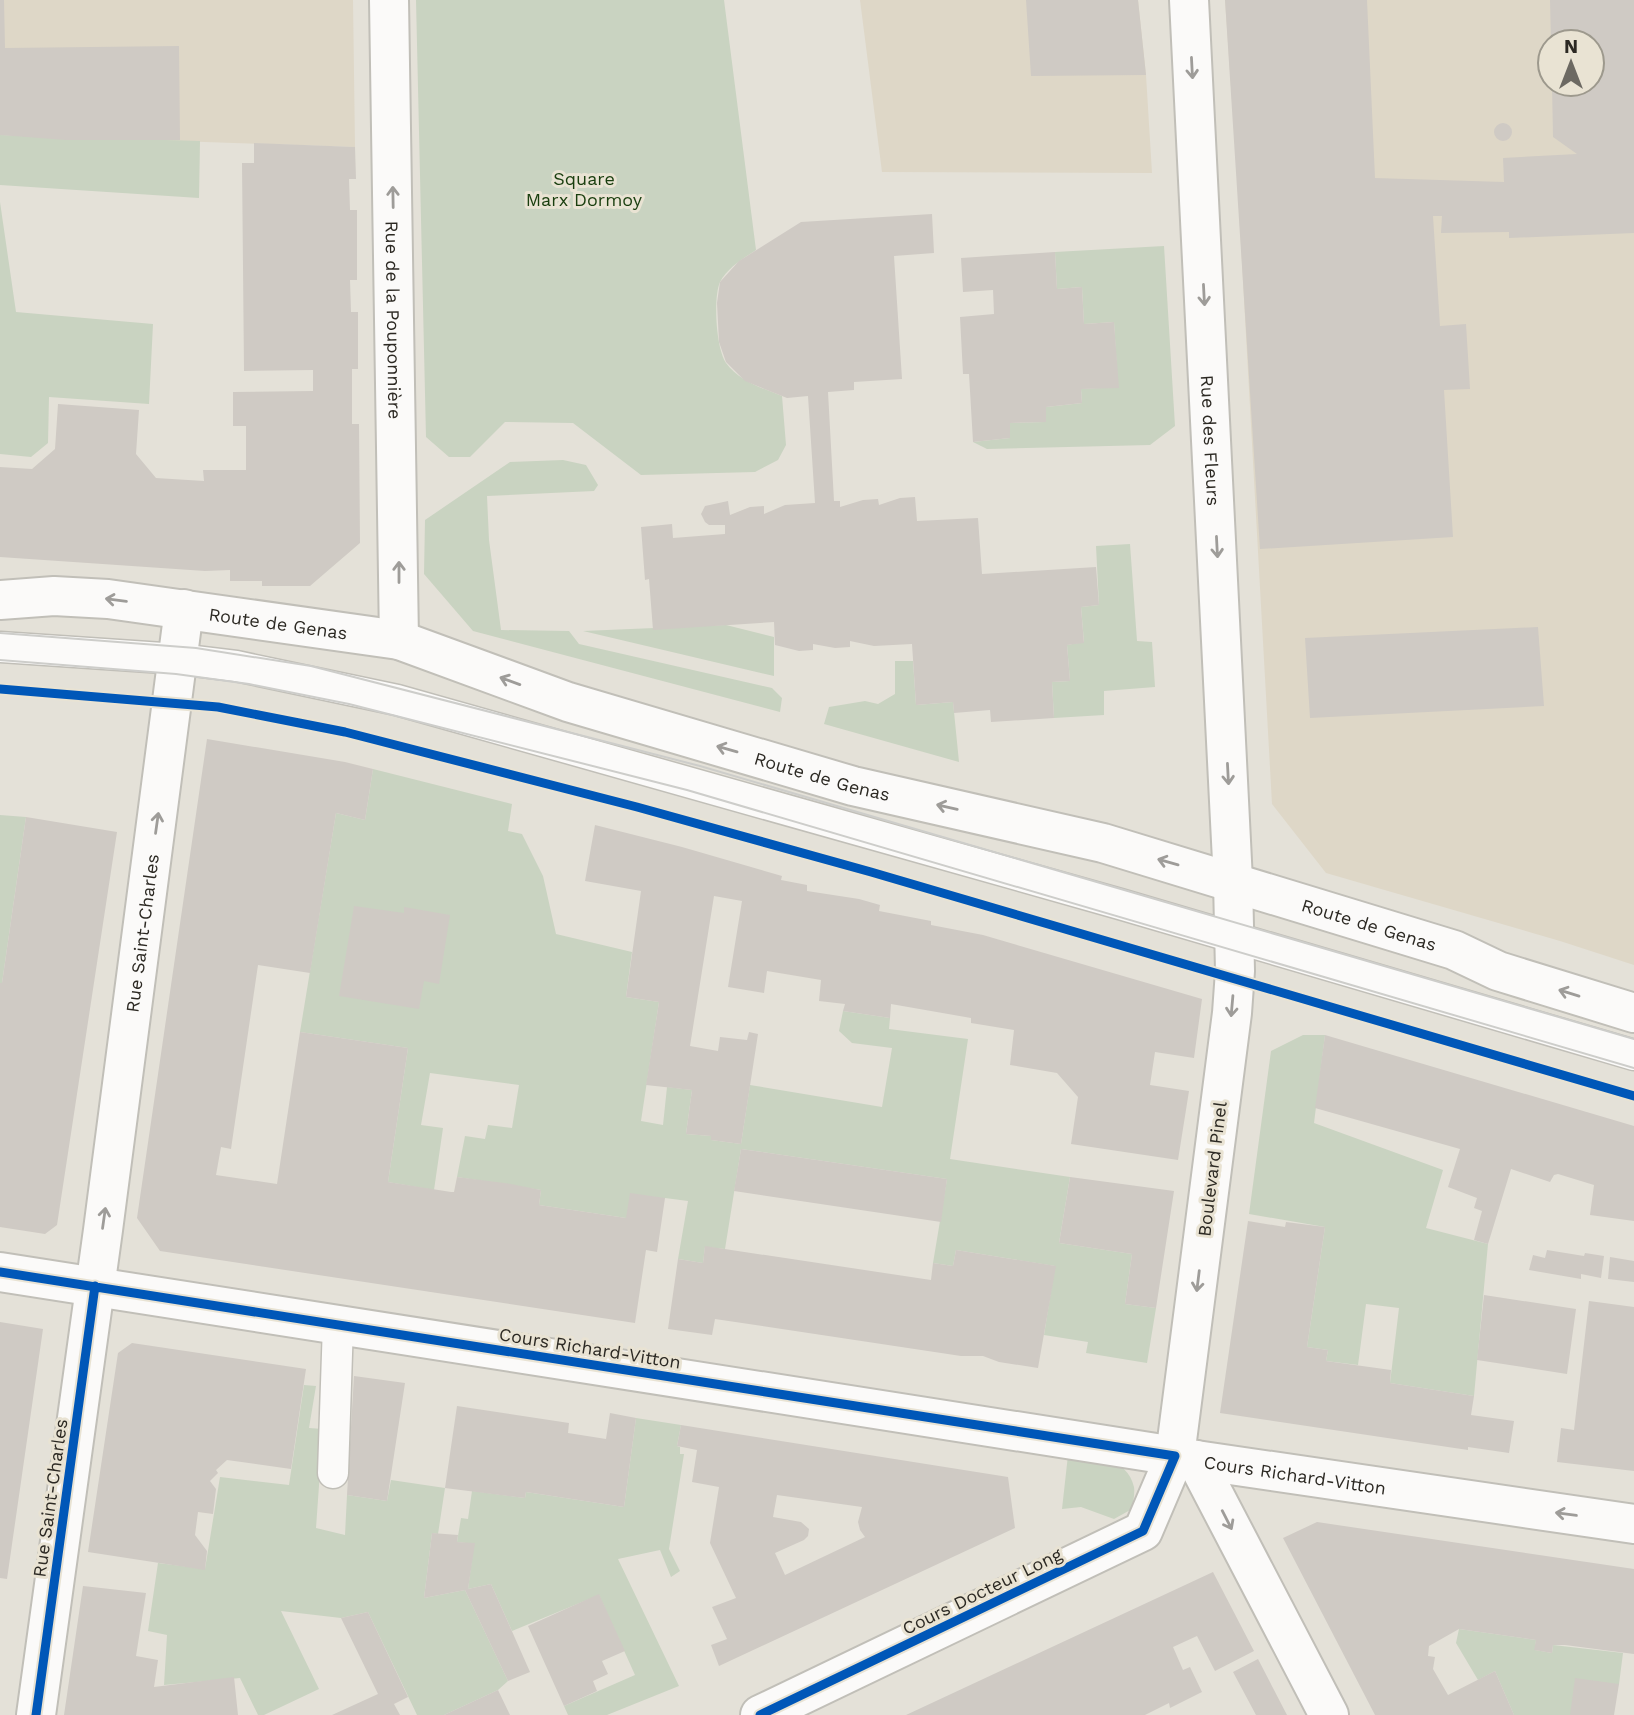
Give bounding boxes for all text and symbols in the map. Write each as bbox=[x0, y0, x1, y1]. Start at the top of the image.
north arrow bbox=[1536, 28, 1606, 98]
text: N bbox=[1564, 35, 1578, 58]
one-way arrow bbox=[1186, 56, 1199, 79]
park label: Square Marx Dormoy bbox=[526, 168, 643, 210]
one-way arrow bbox=[386, 186, 399, 209]
street label: Rue de la Pouponnière bbox=[382, 221, 406, 419]
one-way arrow bbox=[1197, 284, 1210, 307]
street label: Rue des Fleurs bbox=[1197, 374, 1225, 507]
one-way arrow bbox=[1210, 535, 1223, 558]
one-way arrow bbox=[392, 561, 406, 584]
one-way arrow bbox=[106, 594, 128, 607]
street label: Route de Genas bbox=[207, 603, 349, 643]
one-way arrow bbox=[500, 674, 522, 686]
one-way arrow bbox=[717, 742, 739, 755]
street label: Route de Genas bbox=[752, 747, 892, 805]
one-way arrow bbox=[1222, 762, 1235, 785]
one-way arrow bbox=[936, 800, 959, 814]
one-way arrow bbox=[150, 812, 163, 834]
street label: Rue Saint-Charles bbox=[121, 853, 162, 1014]
one-way arrow bbox=[1157, 855, 1180, 868]
street label: Route de Genas bbox=[1299, 894, 1439, 955]
one-way arrow bbox=[1558, 985, 1580, 998]
one-way arrow bbox=[1225, 994, 1238, 1017]
street label: Boulevard Pinel bbox=[1193, 1100, 1231, 1238]
one-way arrow bbox=[98, 1207, 111, 1230]
one-way arrow bbox=[1191, 1269, 1204, 1291]
street label: Cours Richard-Vitton bbox=[498, 1323, 682, 1373]
street label: Rue Saint-Charles bbox=[28, 1417, 72, 1579]
street label: Cours Richard-Vitton bbox=[1202, 1451, 1387, 1498]
one-way arrow bbox=[1556, 1507, 1578, 1520]
one-way arrow bbox=[1221, 1509, 1234, 1530]
street label: Cours Docteur Long bbox=[899, 1543, 1066, 1639]

